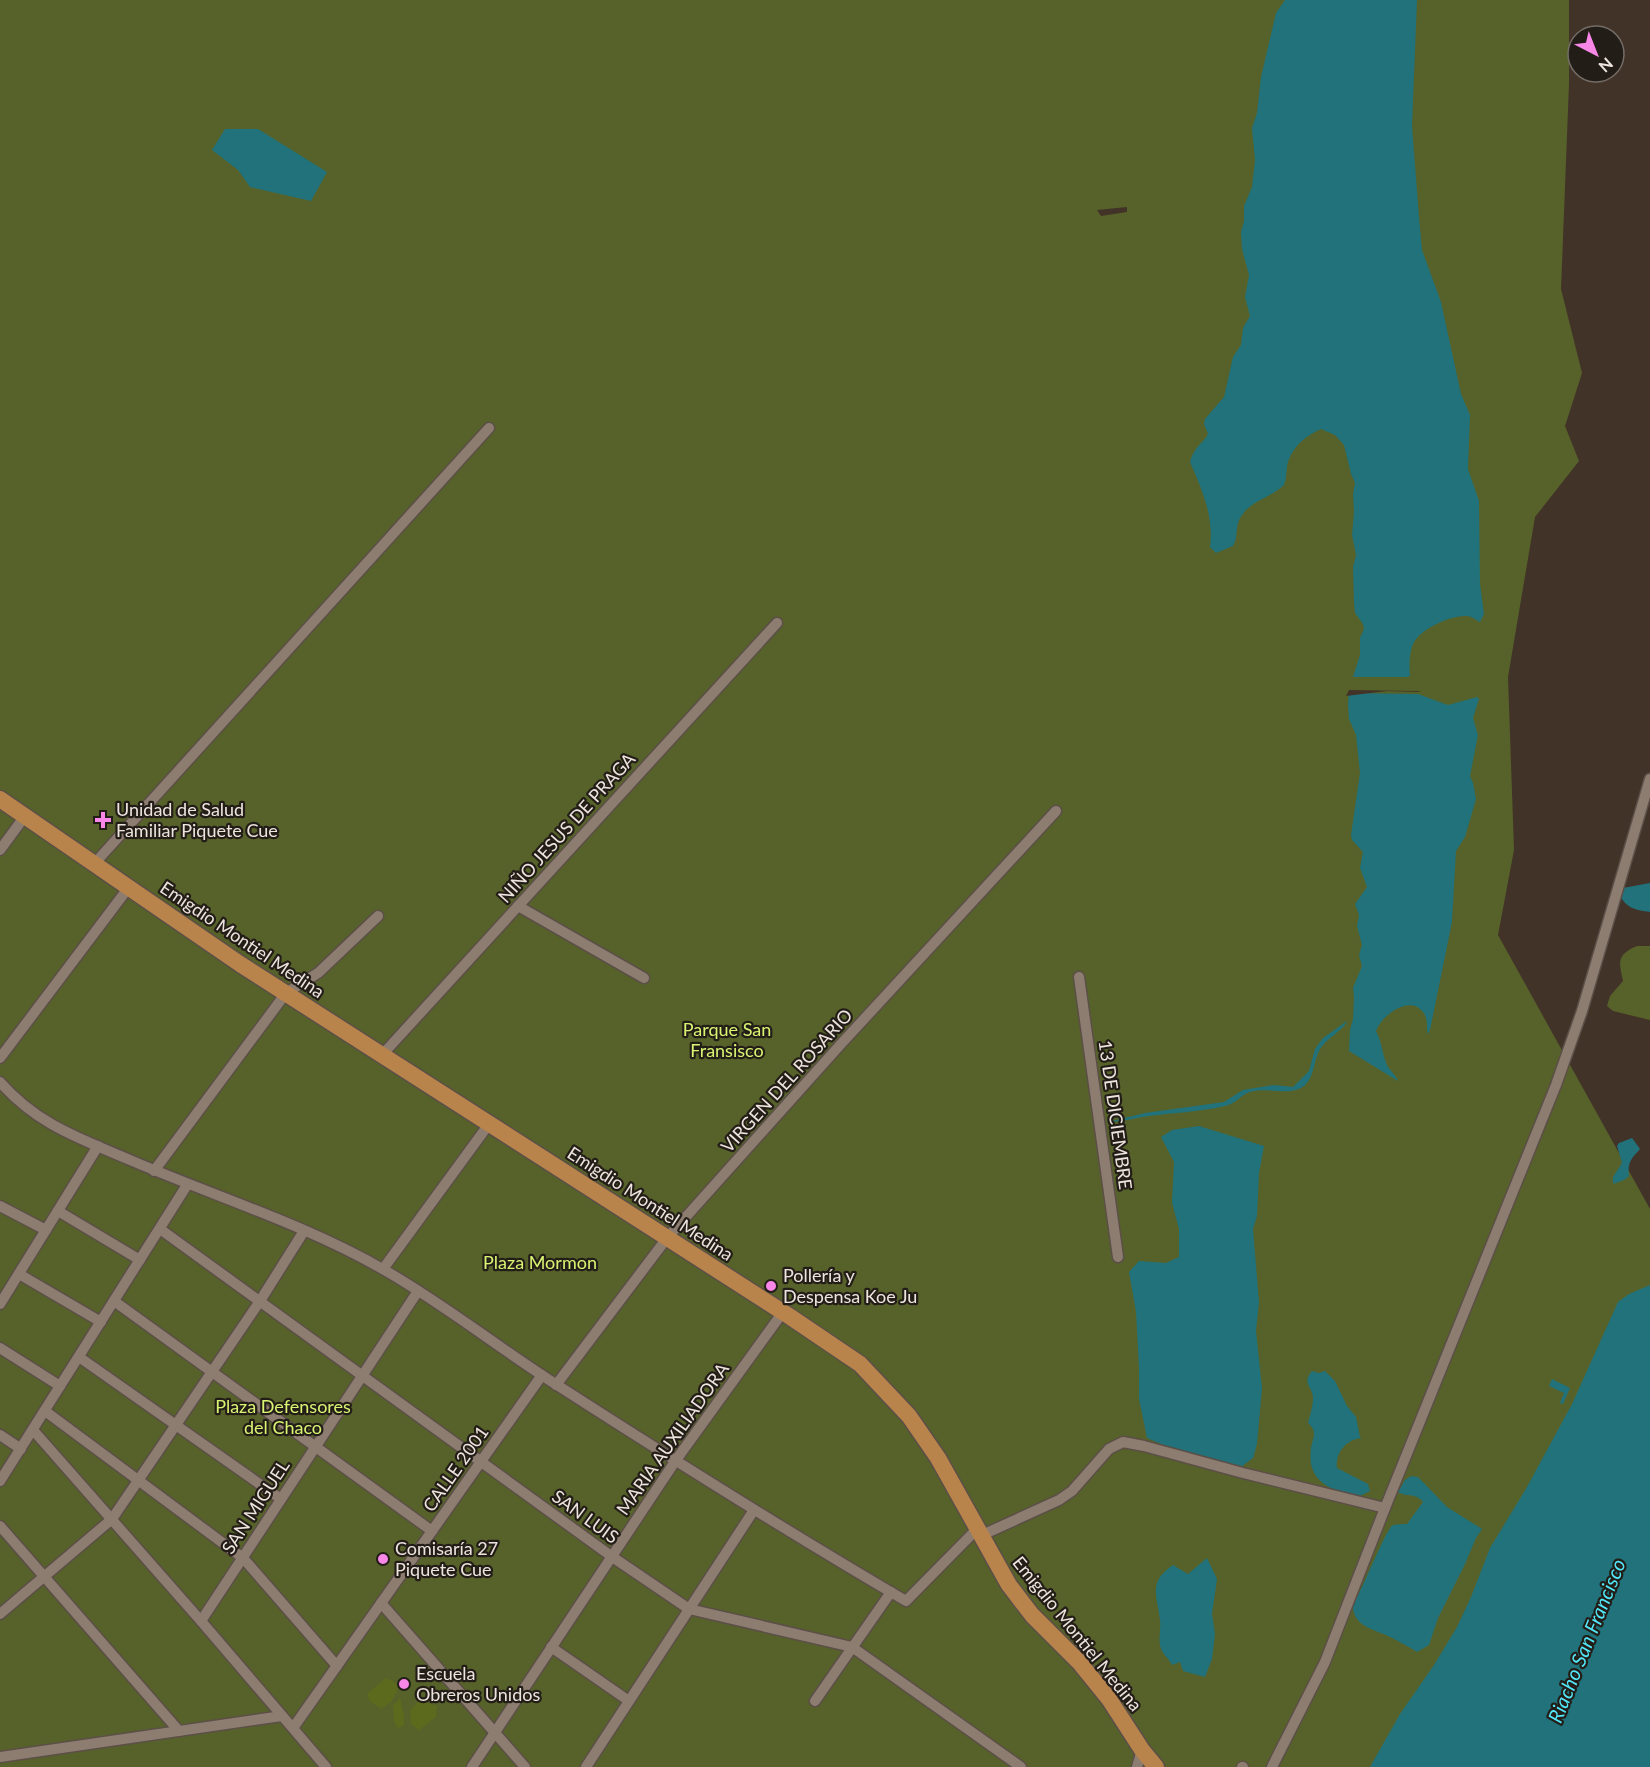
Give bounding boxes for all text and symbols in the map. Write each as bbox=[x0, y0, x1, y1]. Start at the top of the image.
north arrow bbox=[1566, 24, 1626, 84]
text: N bbox=[1595, 54, 1617, 77]
street label: NIÑO JESUS DE PRAGA bbox=[493, 747, 640, 907]
place label: Unidad de Salud Familiar Piquete Cue bbox=[116, 798, 278, 841]
marker: Unidad de Salud Familiar Piquete Cue bbox=[94, 811, 112, 829]
street label: Emigdio Montiel Medina bbox=[156, 876, 329, 1002]
street label: VIRGEN DEL ROSARIO bbox=[716, 1004, 857, 1157]
park label: Parque San Fransisco bbox=[683, 1018, 771, 1061]
street label: 13 DE DICIEMBRE bbox=[1095, 1039, 1137, 1191]
street label: Emigdio Montiel Medina bbox=[564, 1141, 737, 1265]
park label: Plaza Mormon bbox=[483, 1251, 597, 1273]
place label: Pollería y Despensa Koe Ju bbox=[783, 1264, 917, 1307]
marker: Pollería y Despensa Koe Ju bbox=[764, 1279, 778, 1293]
street label: MARIA AUXILIADORA bbox=[611, 1357, 733, 1519]
park label: Plaza Defensores del Chaco bbox=[215, 1395, 351, 1438]
street label: CALLE 2001 bbox=[418, 1421, 493, 1515]
street label: SAN MIGUEL bbox=[217, 1455, 294, 1558]
street label: SAN LUIS bbox=[548, 1485, 623, 1548]
place label: Comisaría 27 Piquete Cue bbox=[395, 1537, 498, 1580]
street label: Emigdio Montiel Medina bbox=[1008, 1551, 1147, 1715]
marker: Comisaría 27 Piquete Cue bbox=[376, 1552, 390, 1566]
water label: Riacho San Francisco bbox=[1542, 1555, 1630, 1726]
place label: Escuela Obreros Unidos bbox=[416, 1662, 540, 1705]
marker: Escuela Obreros Unidos bbox=[397, 1677, 411, 1691]

